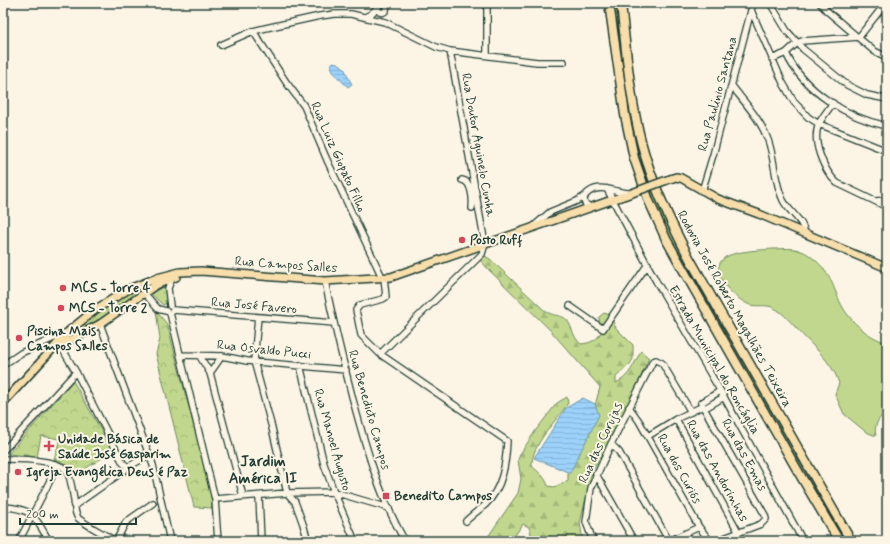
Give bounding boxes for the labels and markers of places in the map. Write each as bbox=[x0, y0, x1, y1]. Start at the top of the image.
place label: Posto Ruff bbox=[470, 232, 522, 249]
marker: Posto Ruff bbox=[457, 235, 467, 245]
place label: MCS - Torre 4 bbox=[71, 280, 151, 297]
marker: MCS - Torre 4 bbox=[58, 283, 68, 293]
place label: MCS - Torre 2 bbox=[69, 300, 148, 317]
marker: MCS - Torre 2 bbox=[56, 303, 66, 313]
place label: Piscina Mais Campos Salles bbox=[27, 323, 108, 355]
marker: Piscina Mais Campos Salles bbox=[14, 333, 24, 343]
place label: Unidade Básica de Saúde José Gasparim bbox=[58, 431, 172, 463]
marker: Unidade Básica de Saúde José Gasparim bbox=[43, 440, 55, 452]
place label: Igreja Evangélica Deus é Paz bbox=[26, 464, 188, 483]
marker: Igreja Evangélica Deus é Paz bbox=[13, 467, 23, 477]
place label: Benedito Campos bbox=[394, 488, 492, 505]
marker: Benedito Campos bbox=[381, 491, 391, 501]

